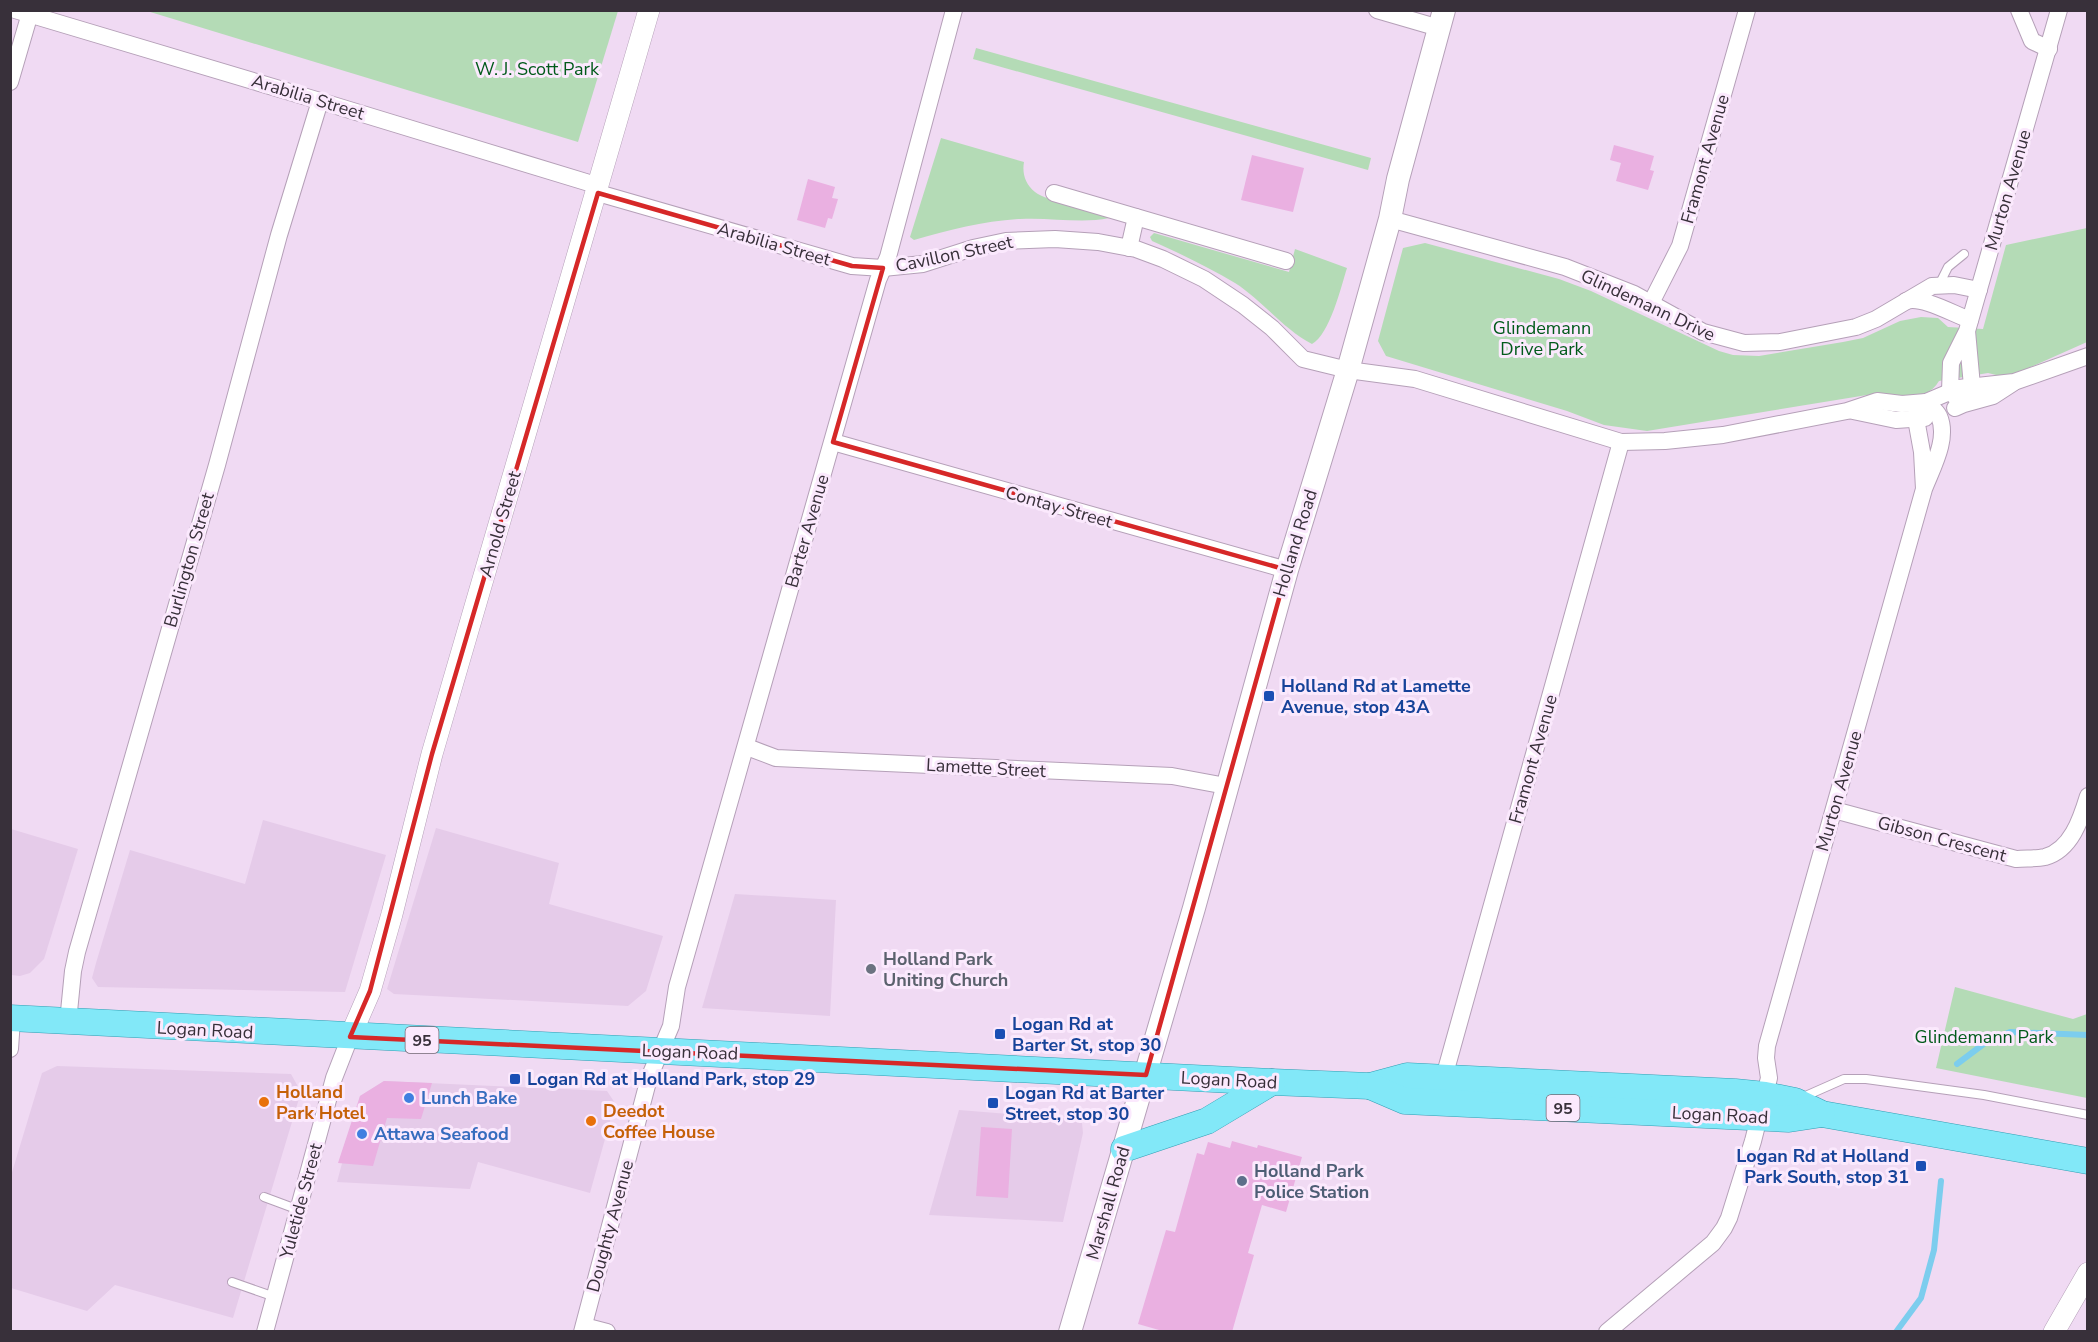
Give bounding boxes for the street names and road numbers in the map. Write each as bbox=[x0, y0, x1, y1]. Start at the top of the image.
street label: Arabilia Street bbox=[249, 68, 368, 126]
street label: Framont Avenue bbox=[1675, 92, 1735, 226]
street label: Murton Avenue bbox=[1979, 127, 2037, 253]
street label: Arabilia Street bbox=[715, 216, 834, 272]
street label: Cavillon Street bbox=[893, 230, 1016, 278]
street label: Glindemann Drive bbox=[1577, 263, 1719, 347]
street label: Arnold Street bbox=[473, 468, 527, 580]
street label: Barter Avenue bbox=[779, 472, 835, 590]
street label: Contay Street bbox=[1003, 480, 1116, 534]
street label: Holland Road bbox=[1267, 486, 1323, 600]
street label: Burlington Street bbox=[158, 489, 220, 630]
street label: Framont Avenue bbox=[1503, 692, 1563, 826]
street label: Murton Avenue bbox=[1810, 728, 1868, 854]
street label: Lamette Street bbox=[926, 753, 1047, 783]
street label: Gibson Crescent bbox=[1875, 810, 2010, 868]
street label: Logan Road bbox=[156, 1015, 254, 1045]
road number: 95 bbox=[406, 1027, 438, 1053]
street label: Logan Road bbox=[641, 1038, 739, 1066]
street label: Logan Road bbox=[1180, 1065, 1278, 1095]
road number: 95 bbox=[1546, 1095, 1580, 1121]
street label: Logan Road bbox=[1671, 1100, 1769, 1130]
street label: Yuletide Street bbox=[274, 1140, 328, 1262]
street label: Marshall Road bbox=[1080, 1144, 1136, 1262]
street label: Doughty Avenue bbox=[581, 1157, 639, 1295]

